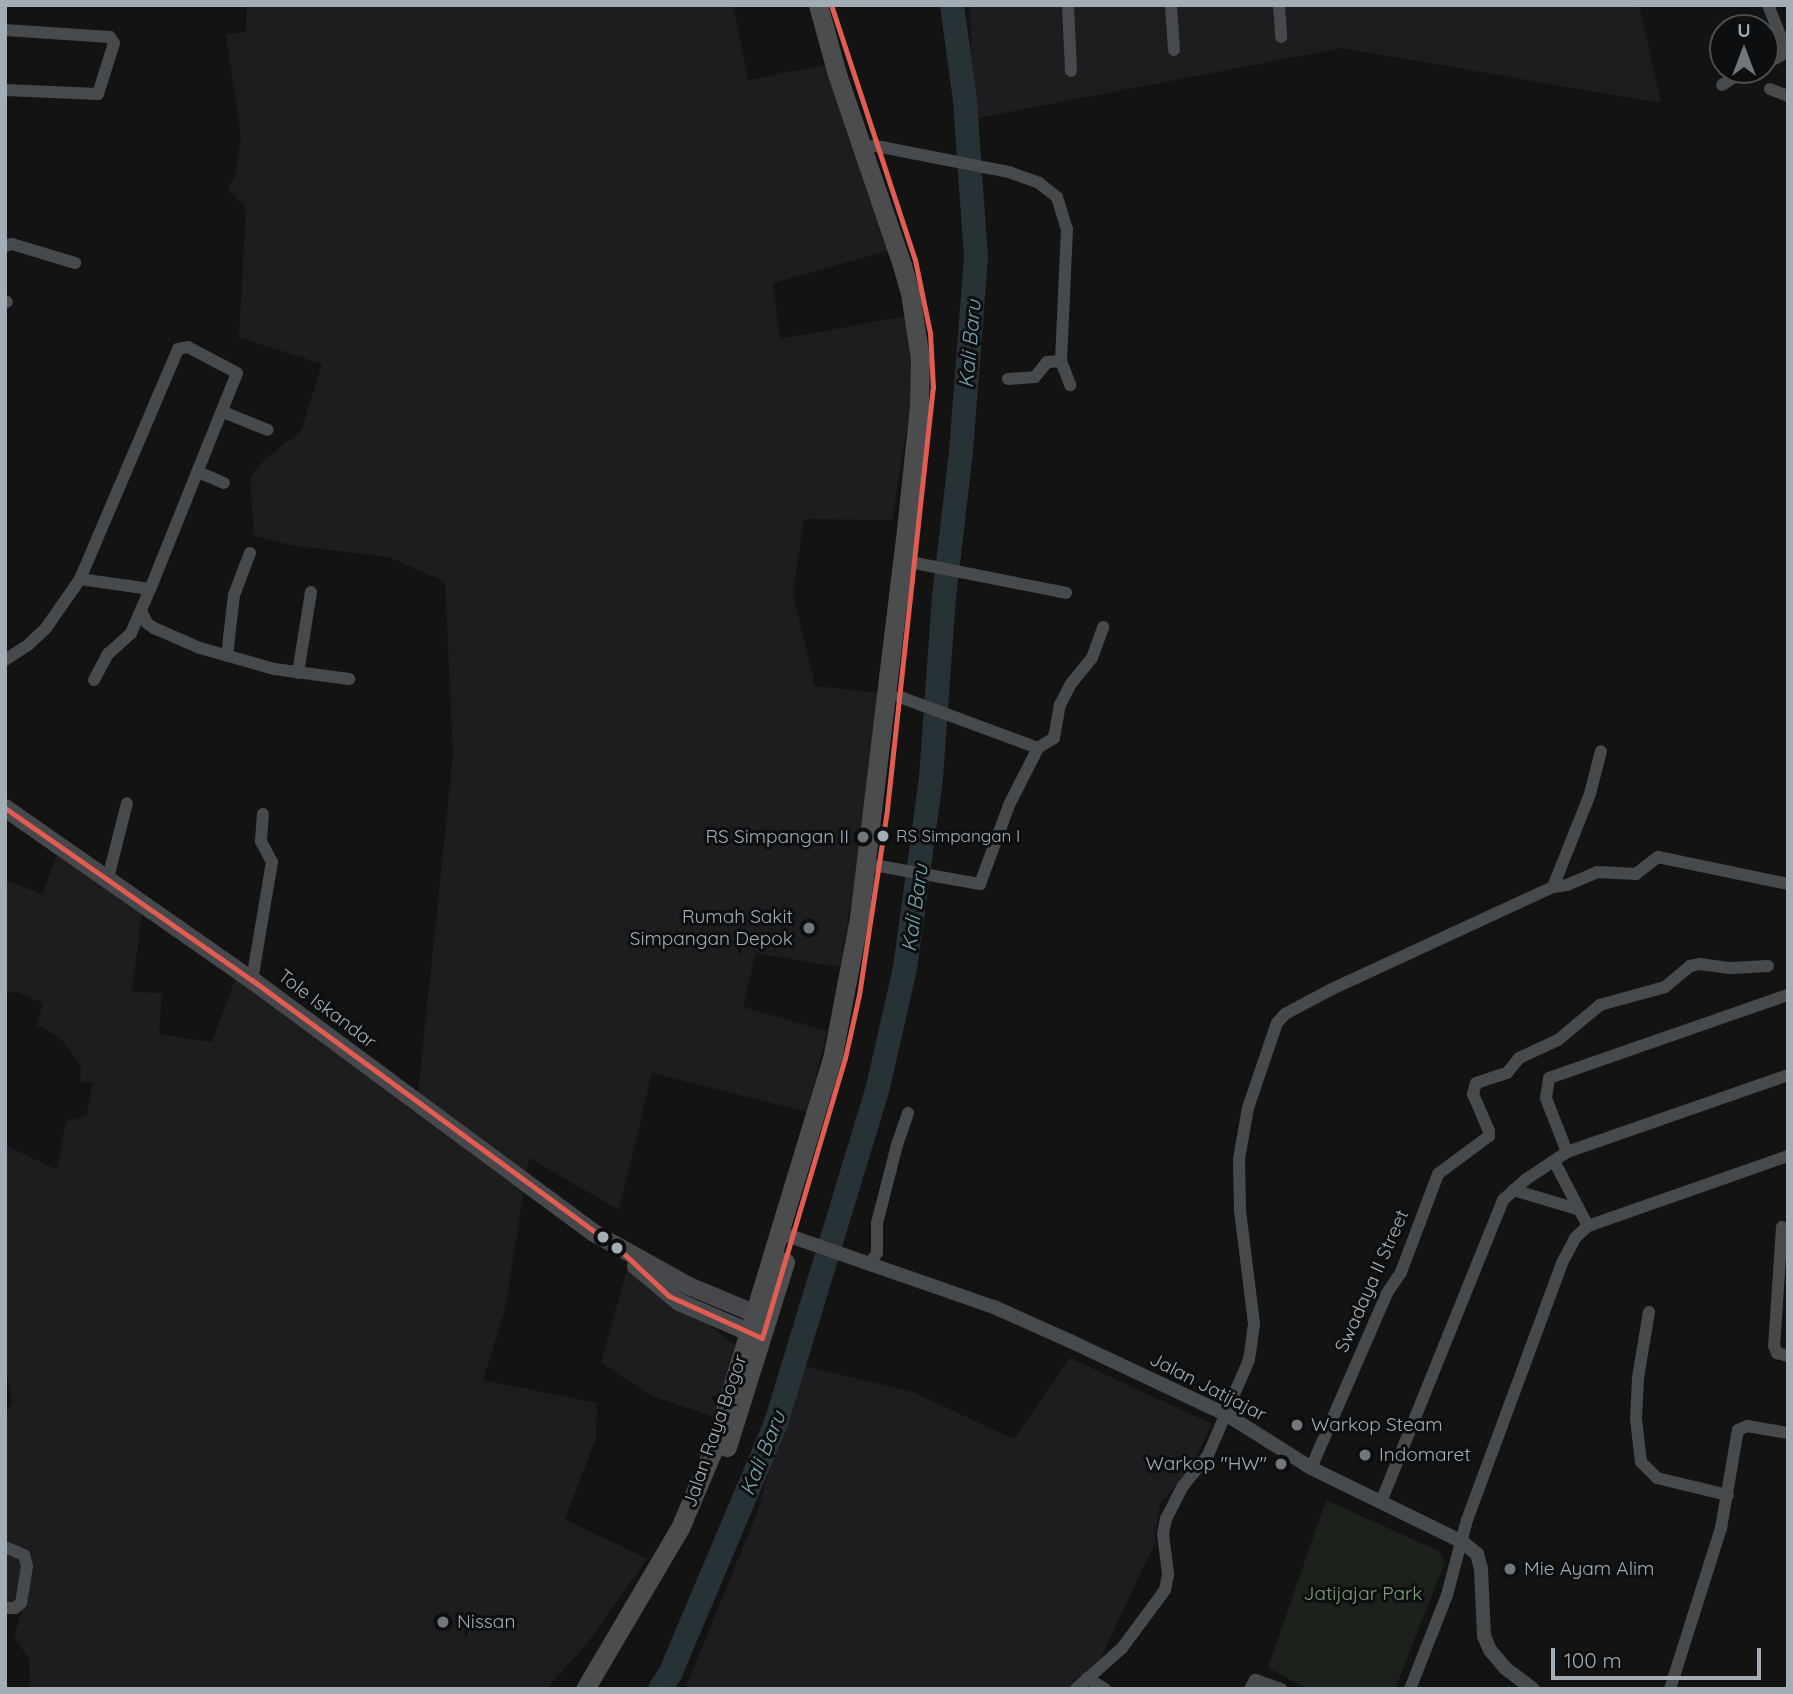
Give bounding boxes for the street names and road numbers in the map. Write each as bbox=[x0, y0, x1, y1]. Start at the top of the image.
street label: Tole Iskandar bbox=[273, 965, 381, 1053]
street label: Swadaya II Street bbox=[1330, 1206, 1414, 1356]
street label: Jalan Jatijajar bbox=[1146, 1348, 1270, 1426]
street label: Jalan Raya Bogor bbox=[678, 1351, 752, 1511]

